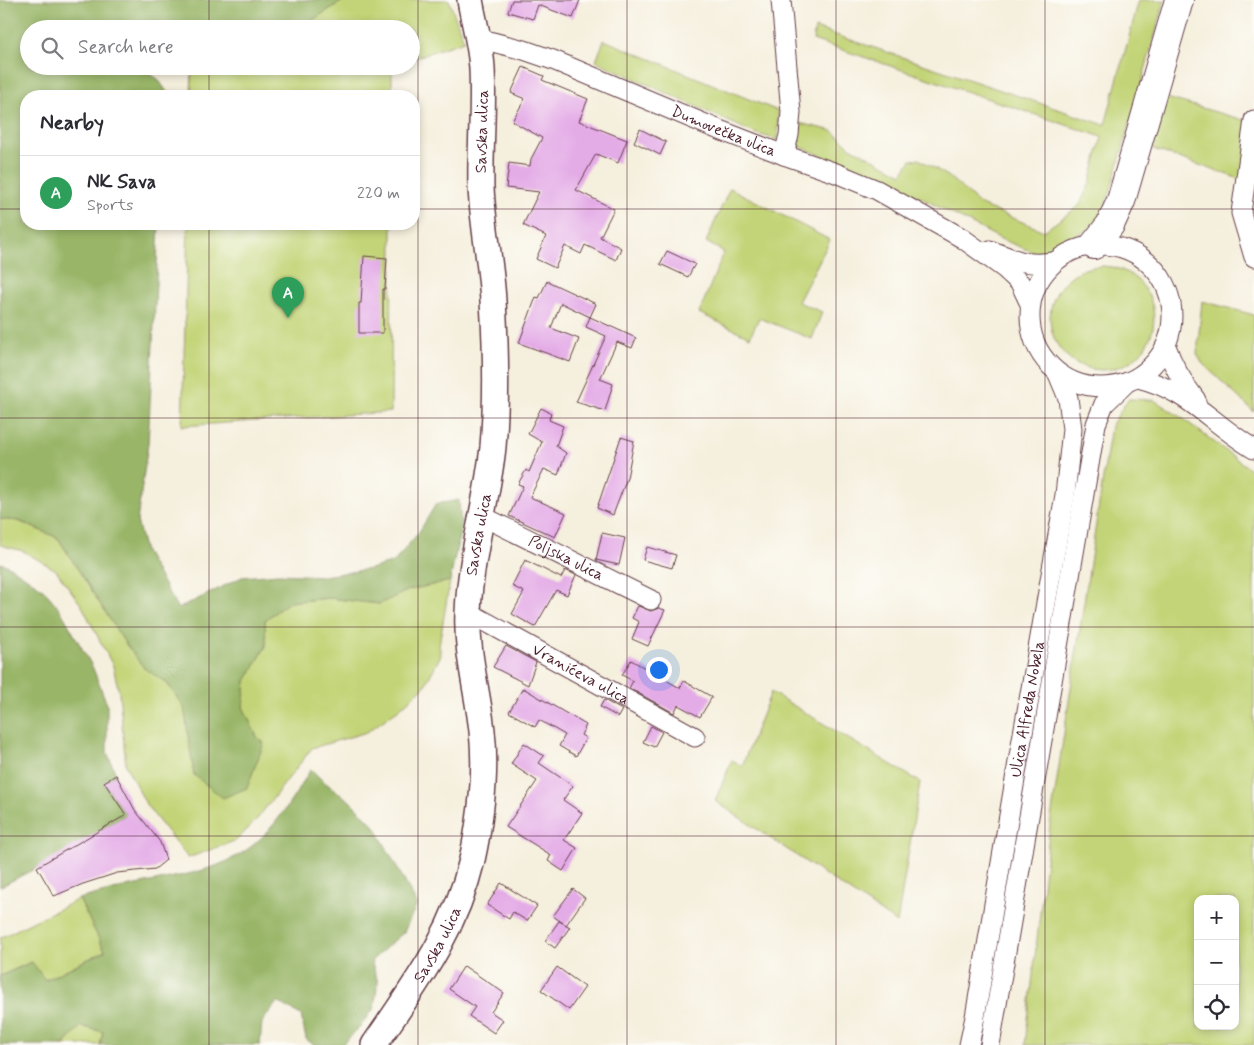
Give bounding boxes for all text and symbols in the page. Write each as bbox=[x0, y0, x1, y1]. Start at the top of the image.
search box bbox=[20, 20, 420, 75]
icon: search bbox=[38, 34, 66, 62]
text: Search here bbox=[78, 35, 174, 60]
street label: Savska ulica bbox=[470, 90, 493, 173]
street label: Dumovečka ulica bbox=[668, 100, 779, 161]
text: Nearby bbox=[40, 109, 104, 137]
text: NK Sava bbox=[87, 170, 156, 195]
text: A bbox=[51, 183, 61, 204]
text: 220 m bbox=[357, 183, 400, 204]
text: Sports bbox=[87, 195, 133, 216]
pin: A bbox=[272, 277, 304, 318]
street label: Savska ulica bbox=[461, 491, 496, 577]
street label: Poljska ulica bbox=[525, 530, 607, 585]
street label: Vranićeva ulica bbox=[528, 639, 634, 710]
street label: Ulica Alfreda Nobela bbox=[1005, 639, 1050, 779]
your location bbox=[646, 657, 672, 683]
map controls bbox=[1194, 895, 1239, 1030]
button: + bbox=[1194, 895, 1239, 940]
street label: Savska ulica bbox=[408, 903, 466, 987]
button: − bbox=[1194, 940, 1239, 985]
button: locate bbox=[1194, 985, 1239, 1030]

